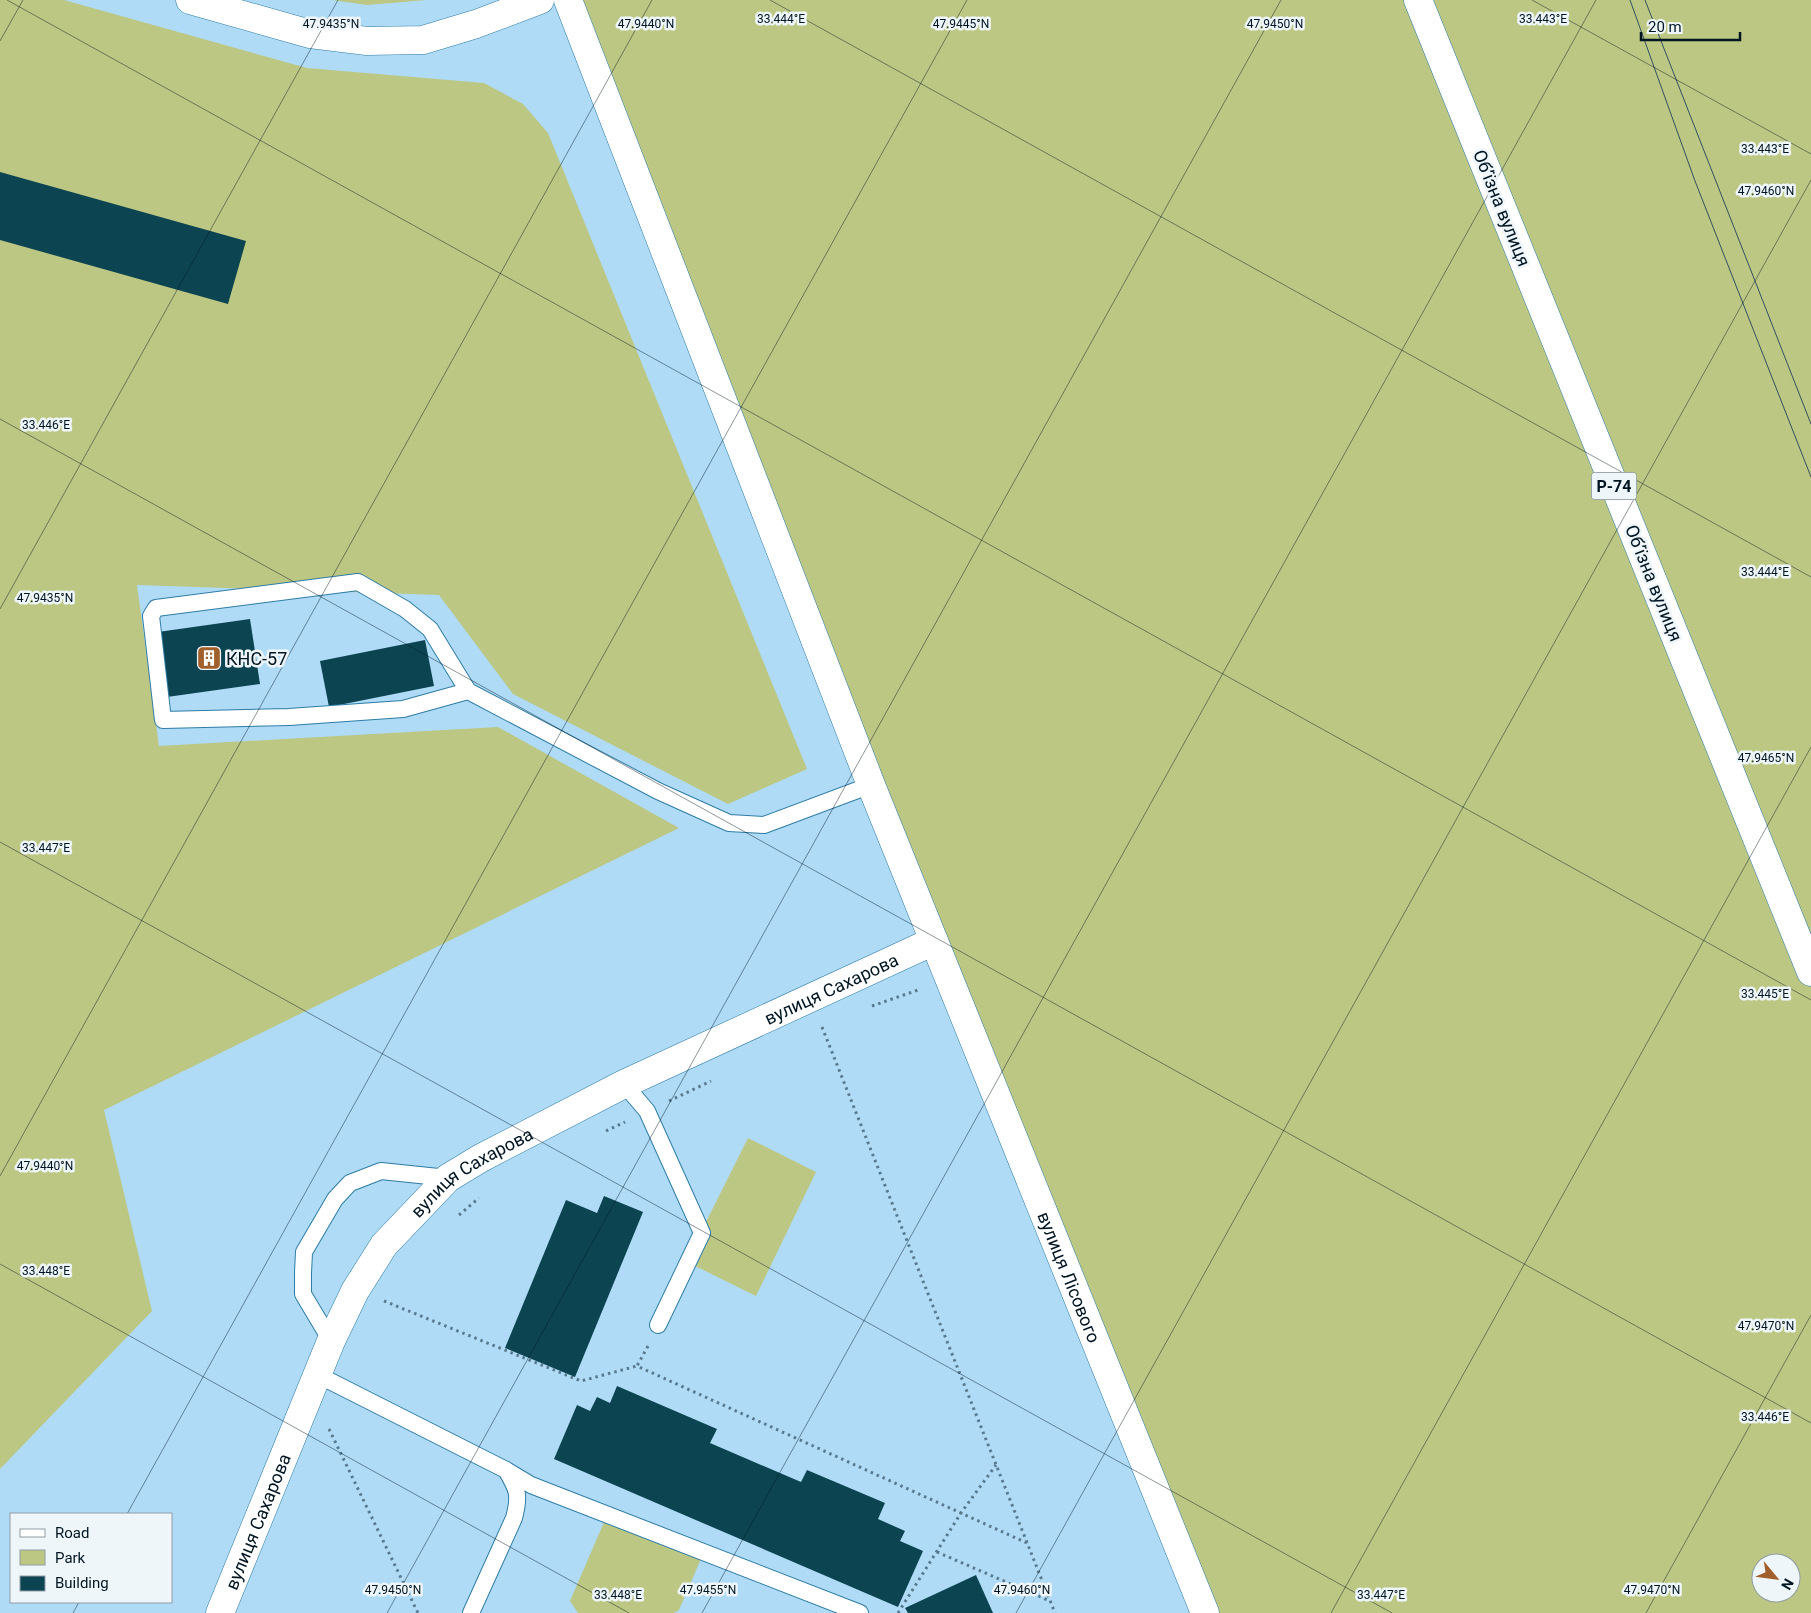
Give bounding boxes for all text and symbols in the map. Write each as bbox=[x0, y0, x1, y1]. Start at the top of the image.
scale bar bbox=[1641, 10, 1740, 42]
text: 33.444°E bbox=[757, 12, 805, 26]
text: 33.443°E bbox=[1519, 12, 1567, 26]
text: 47.9435°N bbox=[303, 17, 359, 31]
text: 47.9440°N bbox=[618, 17, 674, 31]
text: 47.9445°N bbox=[933, 17, 989, 31]
text: 47.9450°N bbox=[1247, 17, 1303, 31]
text: 20 m bbox=[1648, 18, 1682, 36]
text: 33.443°E bbox=[1741, 142, 1789, 156]
street label: Обʼїзна вулиця bbox=[1469, 147, 1535, 269]
text: 47.9460°N bbox=[1738, 184, 1794, 198]
text: 33.446°E bbox=[22, 418, 70, 432]
road number: Р-74 bbox=[1592, 472, 1636, 500]
street label: Обʼїзна вулиця bbox=[1621, 522, 1687, 644]
text: 33.444°E bbox=[1741, 565, 1789, 579]
text: 47.9435°N bbox=[17, 591, 73, 605]
building icon: КНС-57 bbox=[196, 645, 222, 671]
place label: КНС-57 bbox=[226, 648, 287, 669]
text: 47.9465°N bbox=[1738, 751, 1794, 765]
text: 33.447°E bbox=[22, 841, 70, 855]
street label: вулиця Сахарова bbox=[761, 949, 901, 1028]
text: 33.445°E bbox=[1741, 987, 1789, 1001]
street label: вулиця Сахарова bbox=[406, 1123, 536, 1221]
text: 47.9440°N bbox=[17, 1159, 73, 1173]
street label: вулиця Лісового bbox=[1034, 1208, 1105, 1346]
text: 33.448°E bbox=[22, 1264, 70, 1278]
text: 47.9470°N bbox=[1738, 1319, 1794, 1333]
text: 33.446°E bbox=[1741, 1410, 1789, 1424]
street label: вулиця Сахарова bbox=[220, 1450, 295, 1592]
legend bbox=[10, 1513, 172, 1603]
text: Road bbox=[55, 1524, 89, 1542]
text: Park bbox=[55, 1549, 86, 1567]
north arrow bbox=[1751, 1553, 1801, 1603]
text: Building bbox=[55, 1574, 109, 1592]
text: N bbox=[1778, 1576, 1797, 1593]
text: 47.9450°N bbox=[365, 1583, 421, 1597]
text: 47.9455°N bbox=[680, 1583, 736, 1597]
text: 47.9460°N bbox=[994, 1583, 1050, 1597]
text: 47.9470°N bbox=[1624, 1583, 1680, 1597]
text: 33.448°E bbox=[594, 1588, 642, 1602]
text: 33.447°E bbox=[1357, 1588, 1405, 1602]

